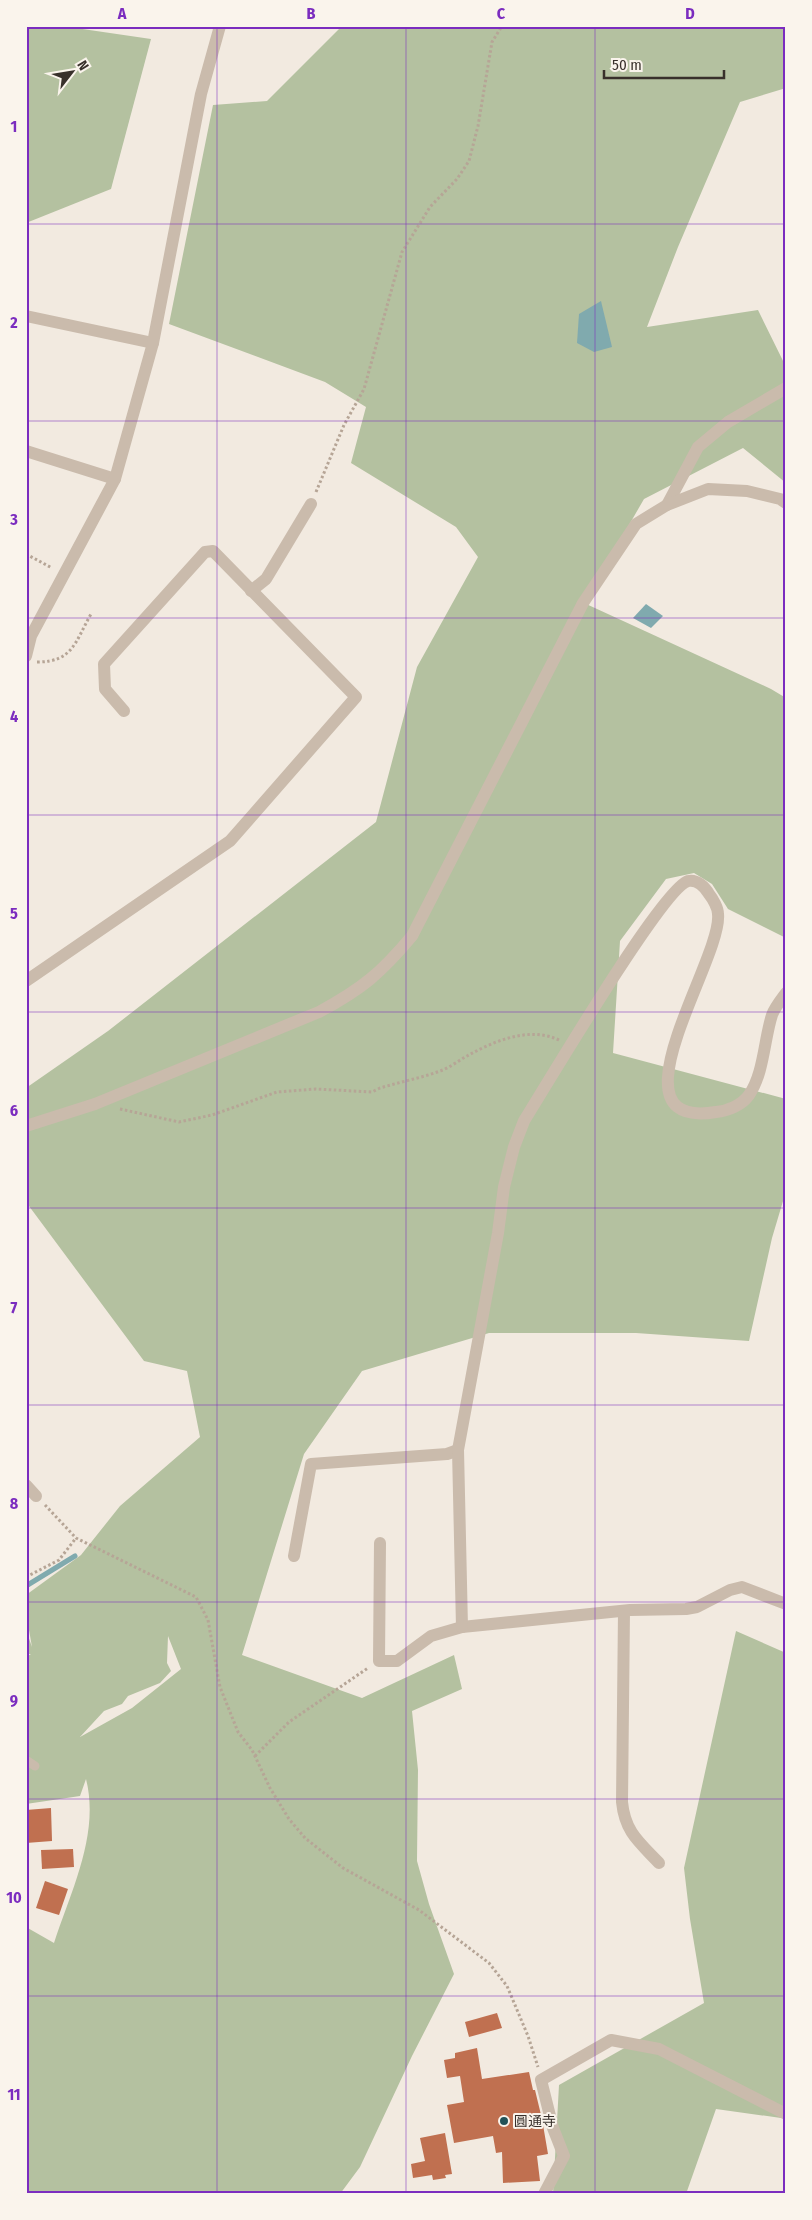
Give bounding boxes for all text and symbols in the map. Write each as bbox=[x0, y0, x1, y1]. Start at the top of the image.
text: A bbox=[117, 4, 127, 23]
text: B bbox=[307, 4, 316, 23]
text: C bbox=[497, 4, 506, 23]
text: D bbox=[685, 4, 695, 23]
north arrow bbox=[48, 48, 98, 98]
scale bar bbox=[604, 48, 724, 80]
text: 50 m bbox=[612, 56, 642, 74]
text: N bbox=[73, 58, 92, 74]
text: 1 bbox=[11, 117, 17, 136]
text: 2 bbox=[9, 313, 18, 332]
text: 3 bbox=[9, 510, 18, 529]
text: 4 bbox=[10, 707, 18, 726]
text: 5 bbox=[10, 904, 18, 923]
text: 6 bbox=[10, 1101, 18, 1120]
text: 7 bbox=[11, 1298, 18, 1317]
text: 8 bbox=[10, 1494, 19, 1513]
text: 9 bbox=[10, 1691, 18, 1710]
text: 10 bbox=[6, 1888, 22, 1907]
text: 11 bbox=[7, 2085, 21, 2104]
place label: 圓通寺 bbox=[514, 2113, 556, 2130]
marker: 圓通寺 bbox=[498, 2115, 510, 2127]

